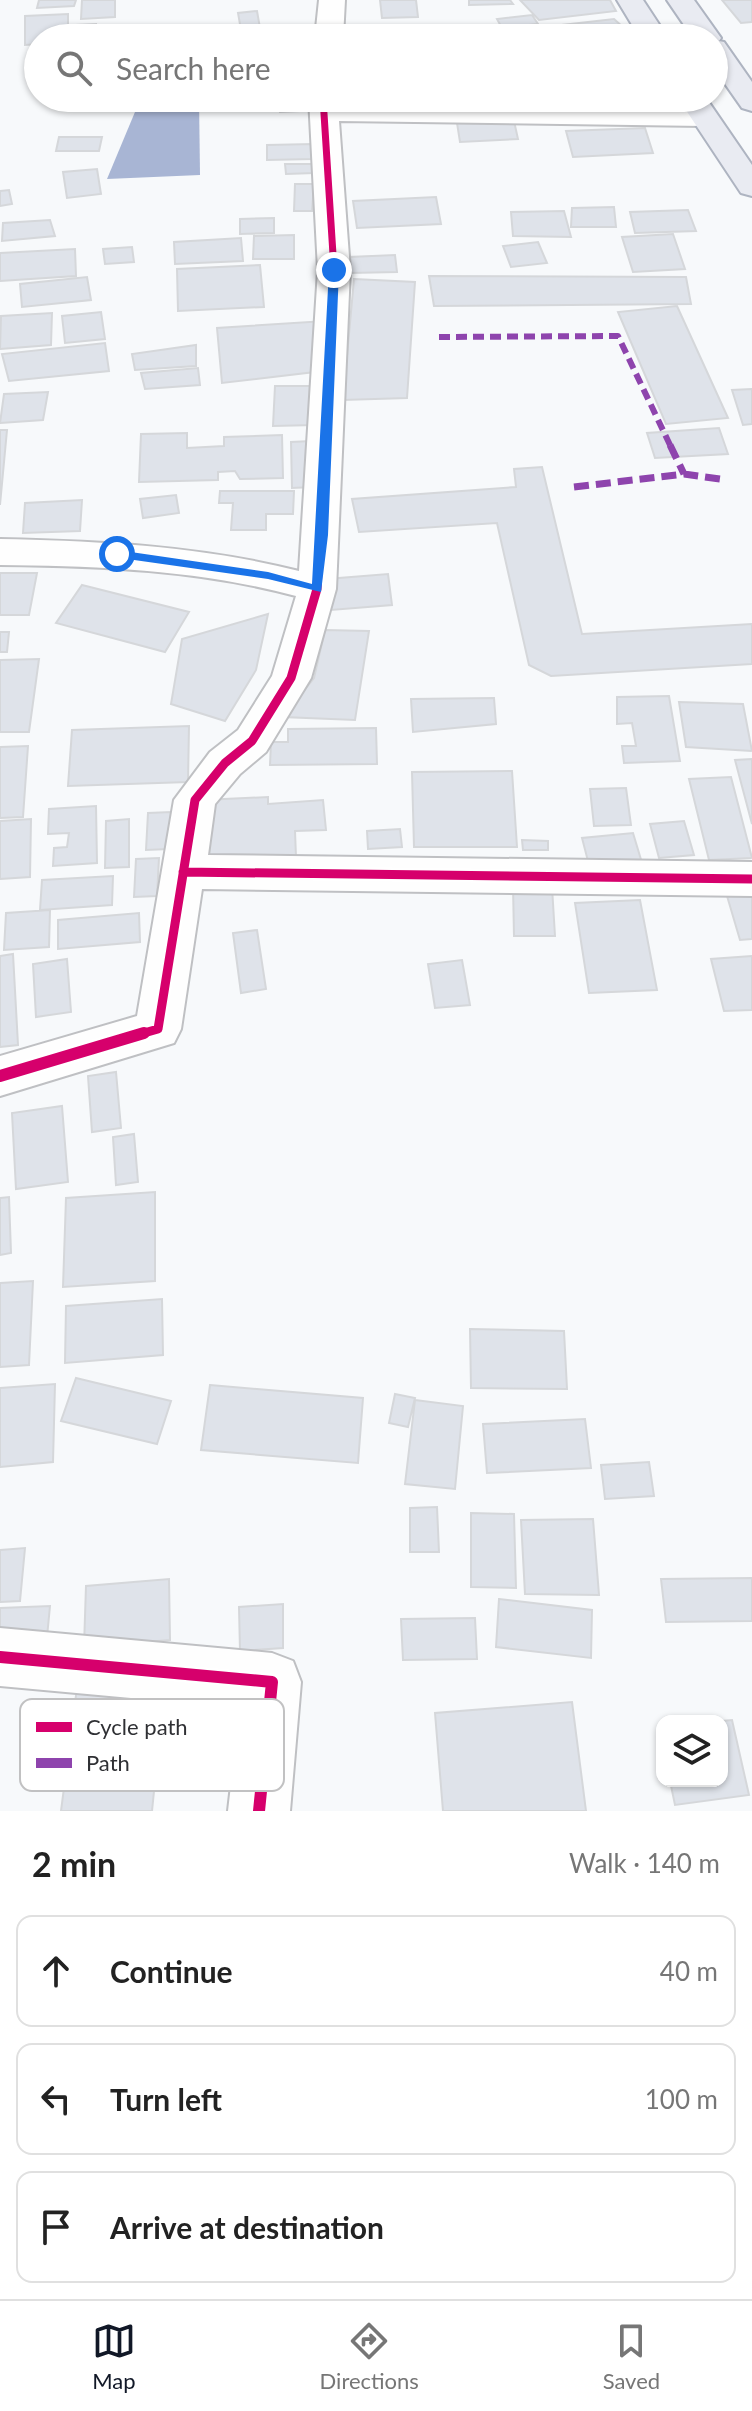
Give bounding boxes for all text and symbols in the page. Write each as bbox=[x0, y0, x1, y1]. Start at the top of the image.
search box bbox=[24, 24, 728, 112]
icon: search bbox=[52, 46, 96, 90]
text: Search here bbox=[116, 50, 271, 86]
route end bbox=[316, 252, 352, 288]
route start bbox=[99, 536, 135, 572]
legend bbox=[20, 1699, 284, 1791]
text: Cycle path bbox=[86, 1713, 188, 1740]
map controls bbox=[656, 1715, 728, 1787]
button: layers bbox=[656, 1715, 728, 1787]
text: Path bbox=[86, 1749, 130, 1776]
text: 2 min bbox=[32, 1843, 116, 1884]
text: Walk · 140 m bbox=[569, 1847, 720, 1879]
icon: ahead bbox=[34, 1949, 78, 1993]
text: Continue bbox=[110, 1953, 233, 1989]
text: 40 m bbox=[660, 1955, 718, 1987]
icon: left bbox=[34, 2077, 78, 2121]
text: Turn left bbox=[110, 2081, 222, 2117]
text: 100 m bbox=[645, 2083, 718, 2115]
icon: arrive bbox=[34, 2205, 78, 2249]
text: Arrive at destination bbox=[110, 2209, 384, 2245]
tab: Map bbox=[92, 2319, 136, 2394]
tab: Directions bbox=[320, 2319, 419, 2394]
tab: Saved bbox=[603, 2319, 660, 2394]

